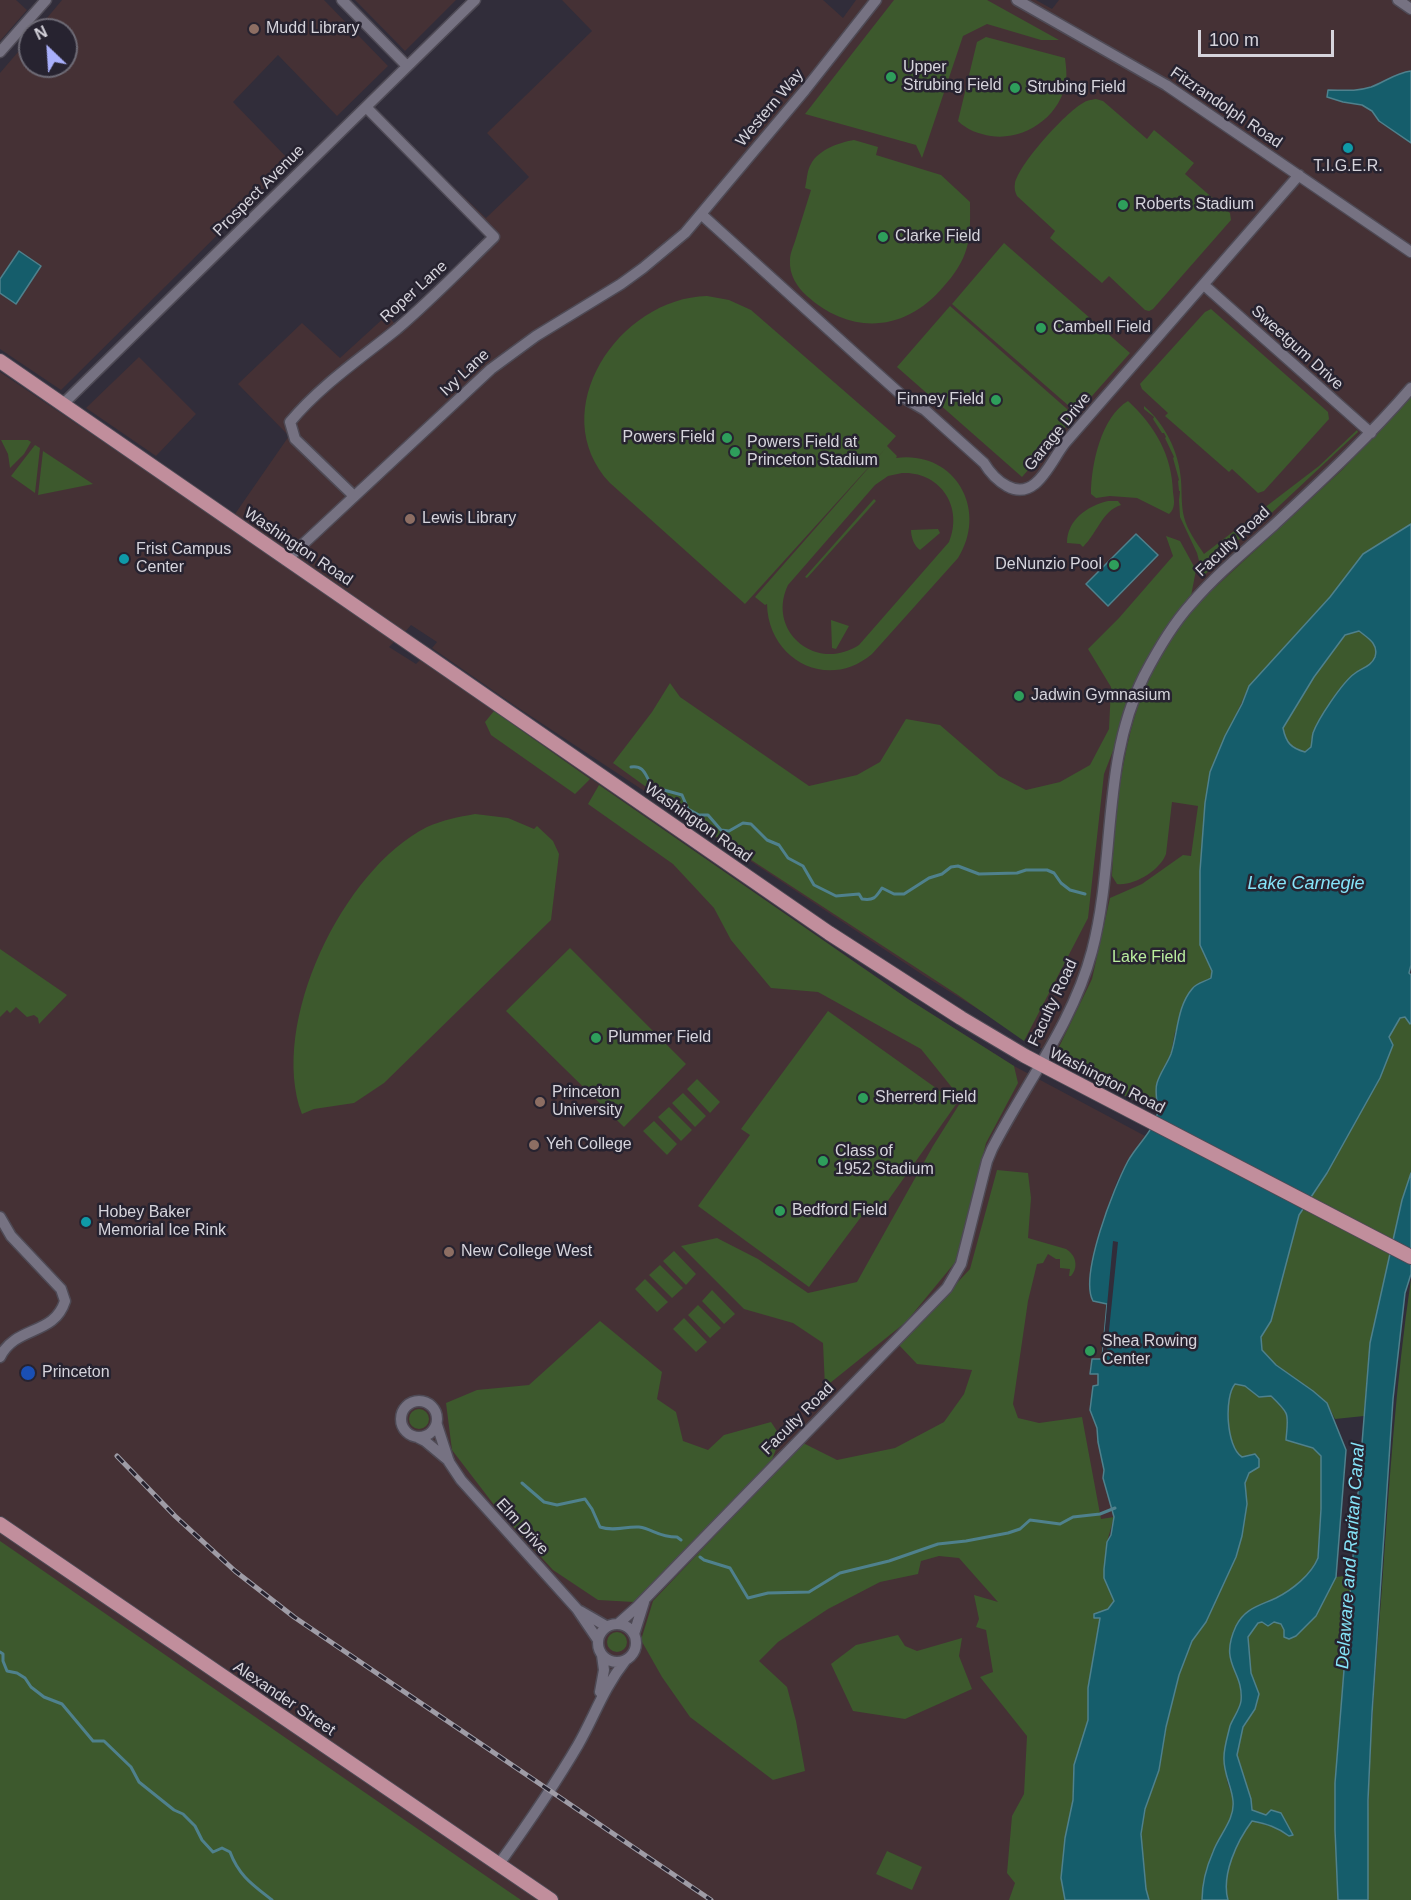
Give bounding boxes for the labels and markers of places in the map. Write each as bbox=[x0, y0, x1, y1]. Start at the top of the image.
place label: Mudd Library bbox=[266, 19, 359, 39]
marker: Mudd Library bbox=[247, 22, 261, 36]
place label: Upper Strubing Field bbox=[903, 58, 1002, 96]
marker: Upper Strubing Field bbox=[884, 70, 898, 84]
place label: Strubing Field bbox=[1027, 78, 1126, 98]
marker: Strubing Field bbox=[1008, 81, 1022, 95]
marker: T.I.G.E.R. bbox=[1341, 141, 1355, 155]
place label: T.I.G.E.R. bbox=[1313, 157, 1383, 177]
place label: Roberts Stadium bbox=[1135, 195, 1254, 215]
marker: Roberts Stadium bbox=[1116, 198, 1130, 212]
place label: Clarke Field bbox=[895, 227, 980, 247]
marker: Clarke Field bbox=[876, 230, 890, 244]
place label: Cambell Field bbox=[1053, 318, 1151, 338]
marker: Cambell Field bbox=[1034, 321, 1048, 335]
place label: Finney Field bbox=[897, 390, 984, 410]
marker: Finney Field bbox=[989, 393, 1003, 407]
place label: Powers Field bbox=[623, 428, 715, 448]
marker: Powers Field bbox=[720, 431, 734, 445]
place label: Powers Field at Princeton Stadium bbox=[747, 433, 878, 471]
marker: Powers Field at Princeton Stadium bbox=[728, 445, 742, 459]
place label: Lewis Library bbox=[422, 509, 516, 529]
marker: Lewis Library bbox=[403, 512, 417, 526]
place label: Frist Campus Center bbox=[136, 540, 231, 578]
marker: Frist Campus Center bbox=[117, 552, 131, 566]
place label: DeNunzio Pool bbox=[995, 555, 1102, 575]
marker: DeNunzio Pool bbox=[1107, 558, 1121, 572]
place label: Jadwin Gymnasium bbox=[1031, 686, 1171, 706]
marker: Jadwin Gymnasium bbox=[1012, 689, 1026, 703]
place label: Plummer Field bbox=[608, 1028, 711, 1048]
marker: Plummer Field bbox=[589, 1031, 603, 1045]
place label: Princeton University bbox=[552, 1083, 622, 1121]
place label: Sherrerd Field bbox=[875, 1088, 976, 1108]
marker: Sherrerd Field bbox=[856, 1091, 870, 1105]
marker: Princeton University bbox=[533, 1095, 547, 1109]
place label: Yeh College bbox=[546, 1135, 632, 1155]
marker: Yeh College bbox=[527, 1138, 541, 1152]
place label: Class of 1952 Stadium bbox=[835, 1142, 934, 1180]
marker: Class of 1952 Stadium bbox=[816, 1154, 830, 1168]
place label: Bedford Field bbox=[792, 1201, 887, 1221]
place label: Hobey Baker Memorial Ice Rink bbox=[98, 1203, 226, 1241]
marker: Bedford Field bbox=[773, 1204, 787, 1218]
marker: Hobey Baker Memorial Ice Rink bbox=[79, 1215, 93, 1229]
place label: New College West bbox=[461, 1242, 592, 1262]
marker: New College West bbox=[442, 1245, 456, 1259]
place label: Shea Rowing Center bbox=[1102, 1332, 1197, 1370]
marker: Shea Rowing Center bbox=[1083, 1344, 1097, 1358]
place label: Princeton bbox=[42, 1363, 110, 1383]
marker: Princeton bbox=[19, 1364, 37, 1382]

